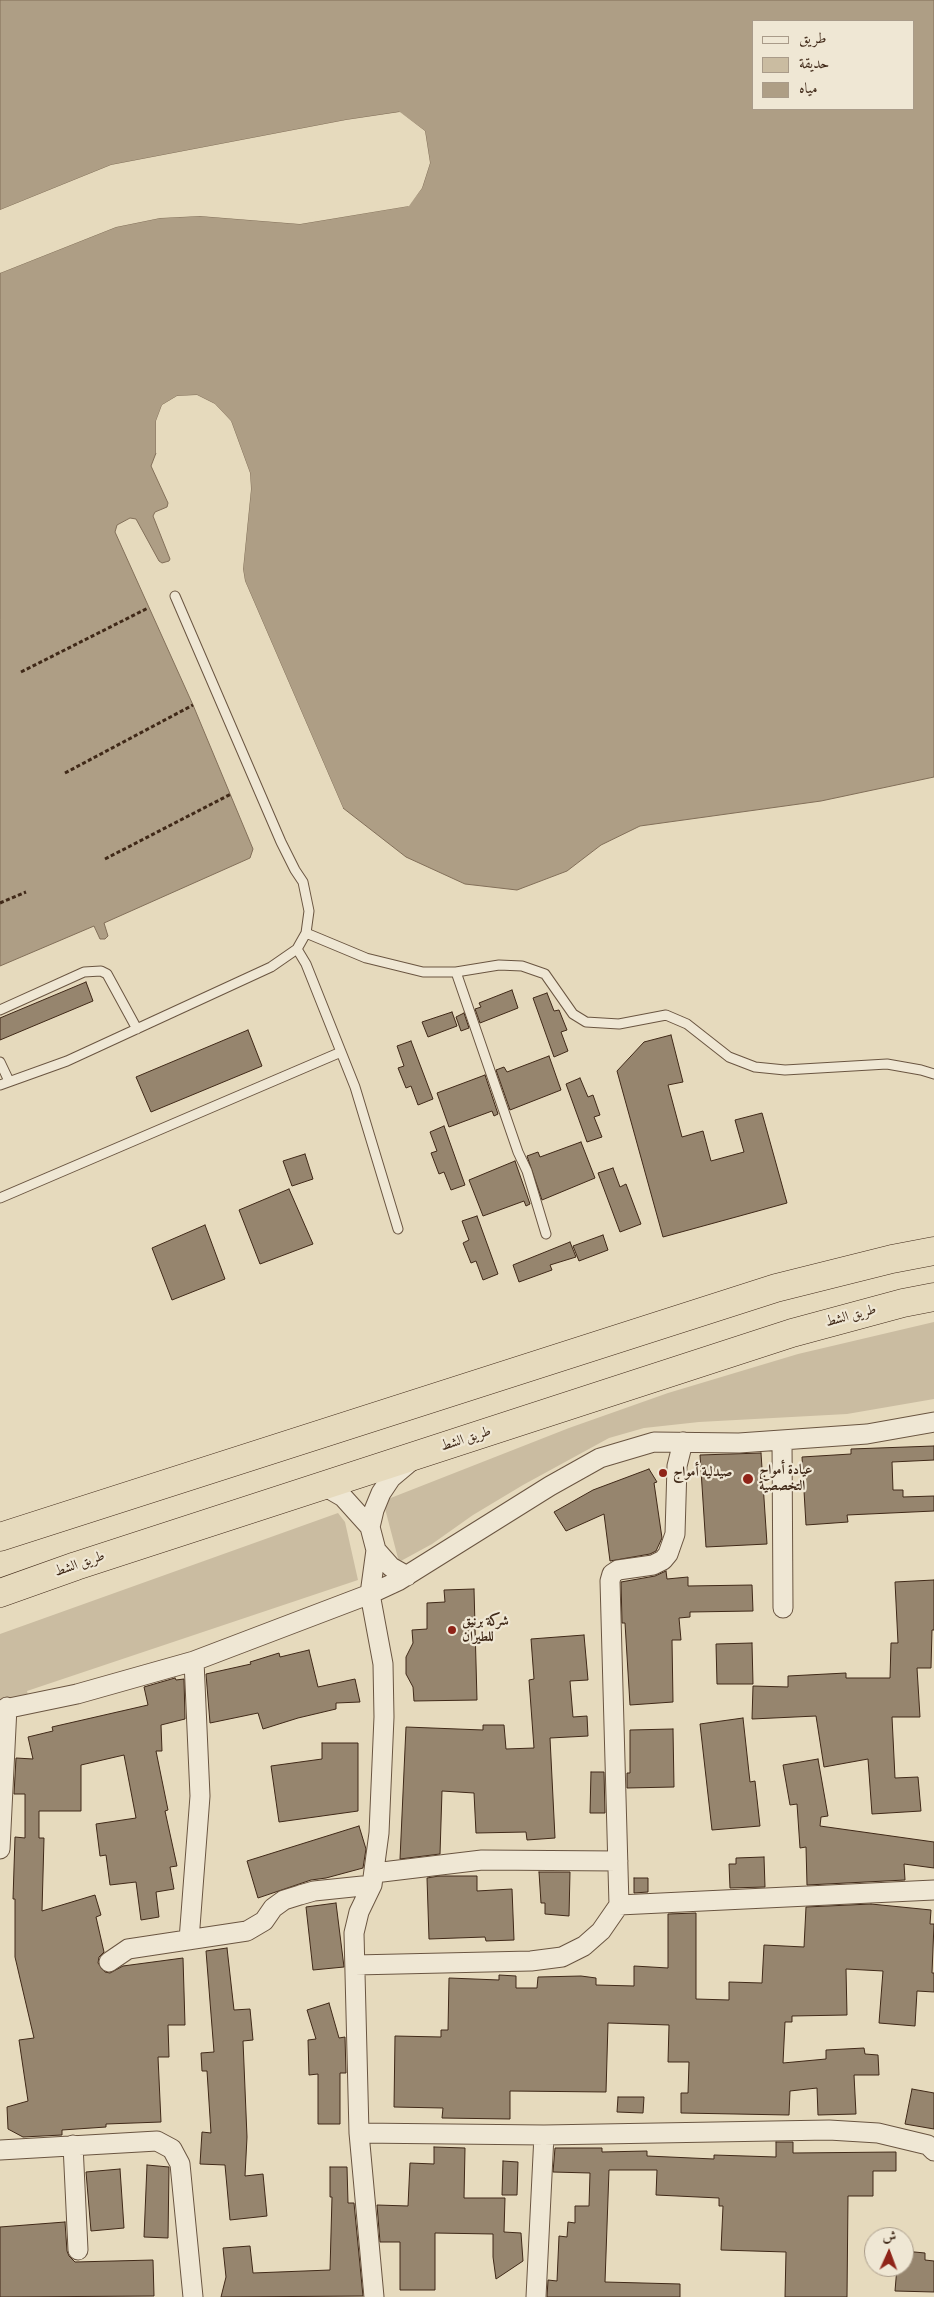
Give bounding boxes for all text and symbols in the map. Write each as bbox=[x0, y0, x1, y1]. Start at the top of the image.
legend bbox=[752, 20, 914, 110]
text: طريق bbox=[799, 29, 826, 50]
text: حديقة bbox=[799, 54, 829, 75]
text: مياه bbox=[799, 79, 817, 100]
street label: طريق الشط bbox=[824, 1302, 878, 1332]
street label: طريق الشط bbox=[439, 1424, 493, 1456]
place label: عيادة أمواج التخصصية bbox=[759, 1463, 812, 1495]
place label: صيدلية أمواج bbox=[673, 1465, 733, 1481]
marker: صيدلية أمواج bbox=[657, 1467, 669, 1479]
marker: عيادة أمواج التخصصية bbox=[741, 1472, 755, 1486]
street label: طريق الشط bbox=[53, 1549, 107, 1581]
place label: شركة برنيق للطيران bbox=[462, 1614, 509, 1646]
marker: شركة برنيق للطيران bbox=[446, 1624, 458, 1636]
north arrow bbox=[864, 2227, 914, 2277]
text: ش bbox=[882, 2228, 897, 2247]

